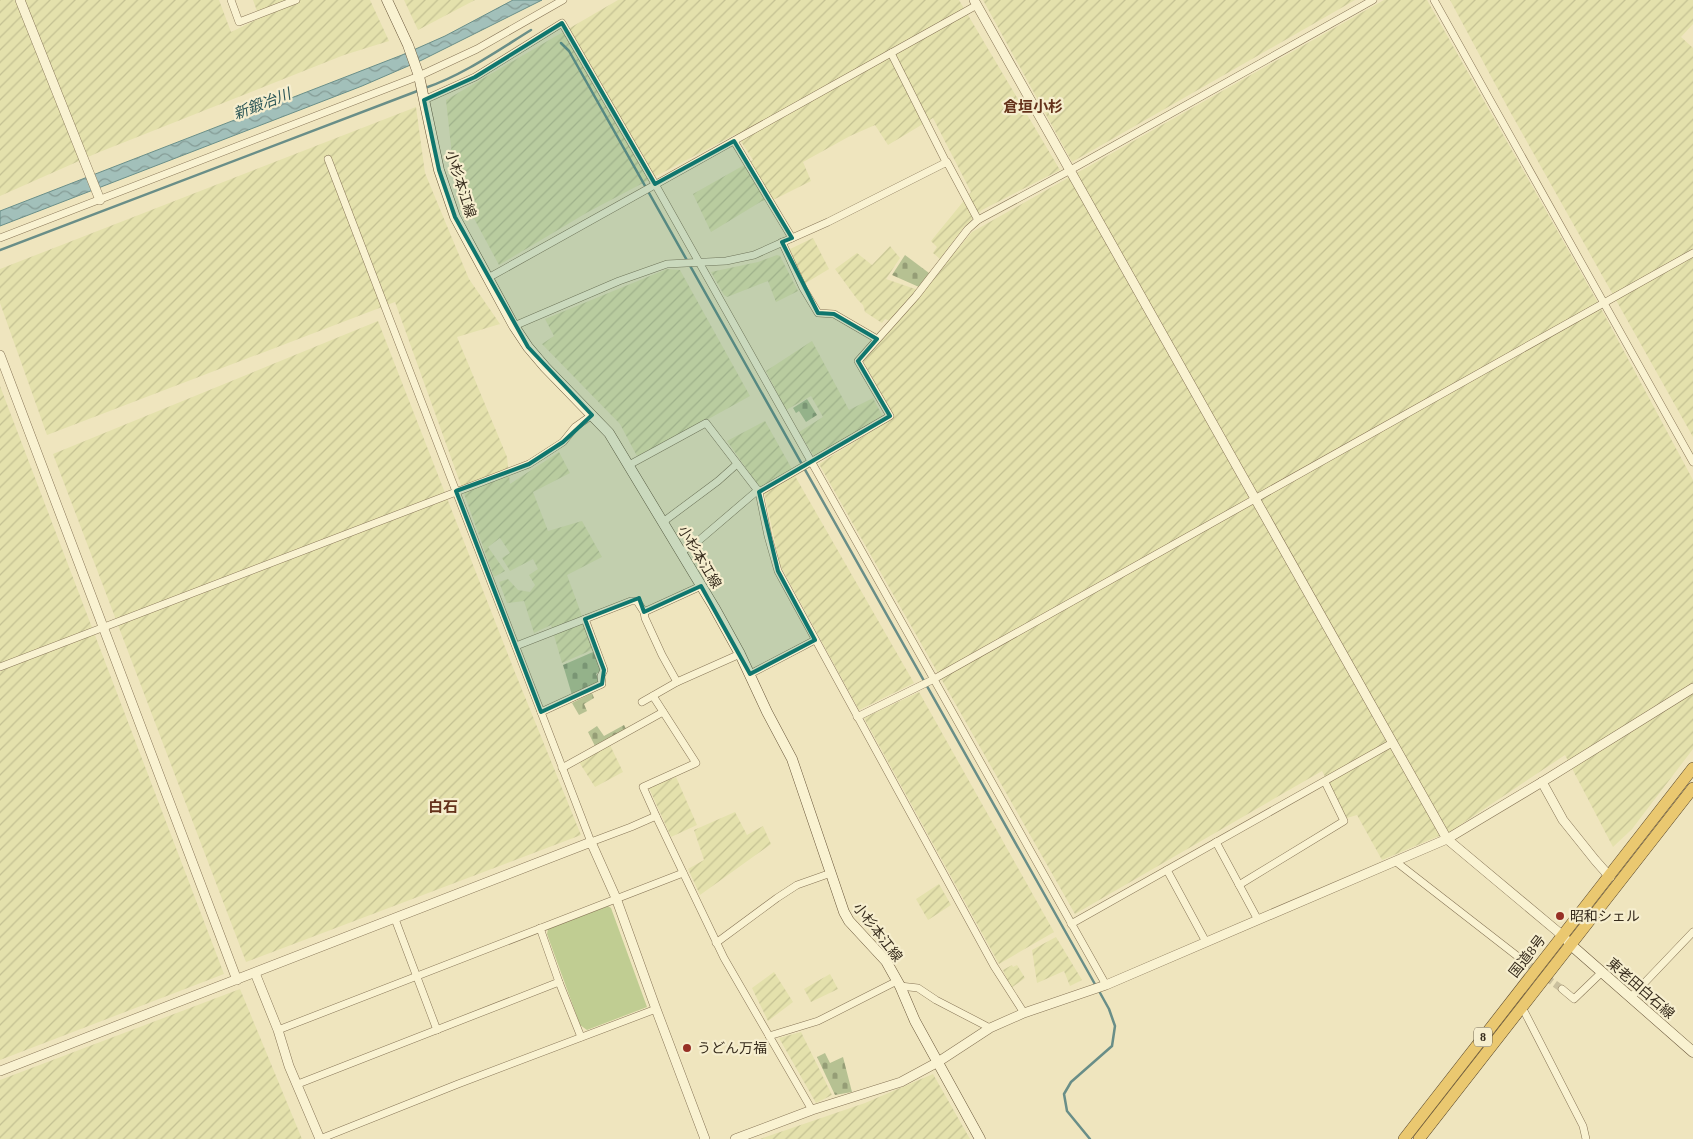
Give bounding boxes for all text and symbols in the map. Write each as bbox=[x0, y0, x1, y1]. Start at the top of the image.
water label: 新鍛冶川 bbox=[231, 85, 295, 122]
district label: 倉垣小杉 bbox=[1003, 99, 1063, 115]
street label: 小杉本江線 bbox=[443, 149, 478, 220]
street label: 小杉本江線 bbox=[675, 523, 724, 591]
district label: 白石 bbox=[428, 798, 458, 815]
street label: 小杉本江線 bbox=[850, 900, 905, 965]
place label: 昭和シェル bbox=[1570, 909, 1640, 924]
marker: 昭和シェル bbox=[1554, 910, 1566, 922]
street label: 国道8号 bbox=[1506, 932, 1548, 980]
street label: 東老田白石線 bbox=[1604, 955, 1677, 1022]
road number: 8 bbox=[1474, 1028, 1492, 1046]
place label: うどん万福 bbox=[697, 1041, 767, 1056]
marker: うどん万福 bbox=[681, 1042, 693, 1054]

